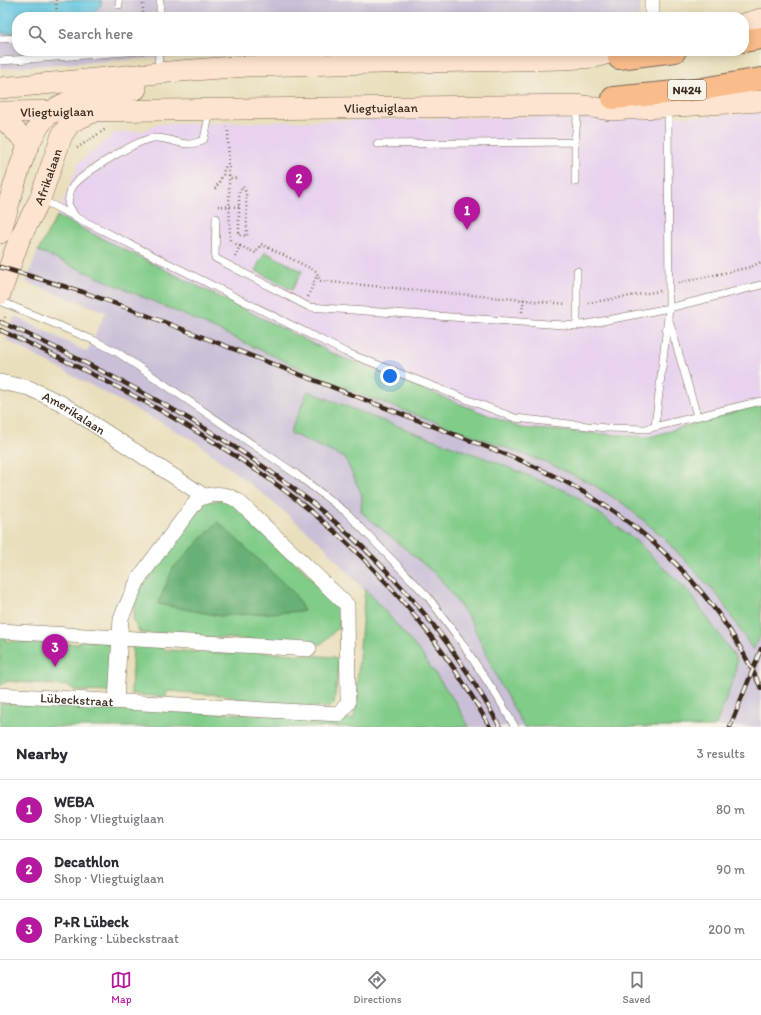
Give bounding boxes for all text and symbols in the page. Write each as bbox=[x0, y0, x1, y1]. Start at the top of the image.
search box bbox=[12, 12, 749, 56]
icon: search bbox=[26, 23, 48, 45]
text: Search here bbox=[58, 25, 133, 43]
road number: N424 bbox=[668, 80, 706, 100]
street label: Vliegtuiglaan bbox=[344, 100, 419, 116]
street label: Vliegtuiglaan bbox=[20, 104, 95, 120]
street label: Afrikalaan bbox=[31, 146, 65, 208]
pin: 2 bbox=[286, 165, 312, 198]
pin: 1 bbox=[454, 197, 480, 230]
your location bbox=[380, 366, 400, 386]
street label: Amerikalaan bbox=[40, 388, 108, 438]
pin: 3 bbox=[42, 634, 68, 667]
street label: Lübeckstraat bbox=[40, 690, 114, 709]
text: Nearby bbox=[16, 743, 68, 763]
text: 3 results bbox=[696, 746, 745, 761]
text: WEBA bbox=[54, 793, 94, 811]
text: 1 bbox=[26, 802, 32, 817]
text: 80 m bbox=[716, 802, 745, 817]
text: Shop · Vliegtuiglaan bbox=[54, 811, 164, 826]
text: Decathlon bbox=[54, 853, 119, 871]
text: 2 bbox=[26, 862, 32, 877]
text: 90 m bbox=[716, 862, 745, 877]
text: Shop · Vliegtuiglaan bbox=[54, 871, 164, 886]
text: P+R Lübeck bbox=[54, 913, 129, 931]
text: 3 bbox=[25, 922, 33, 937]
text: 200 m bbox=[708, 922, 745, 937]
text: Parking · Lübeckstraat bbox=[54, 931, 179, 946]
tab: Map bbox=[110, 969, 132, 1006]
tab: Directions bbox=[353, 969, 402, 1006]
tab: Saved bbox=[622, 969, 651, 1006]

